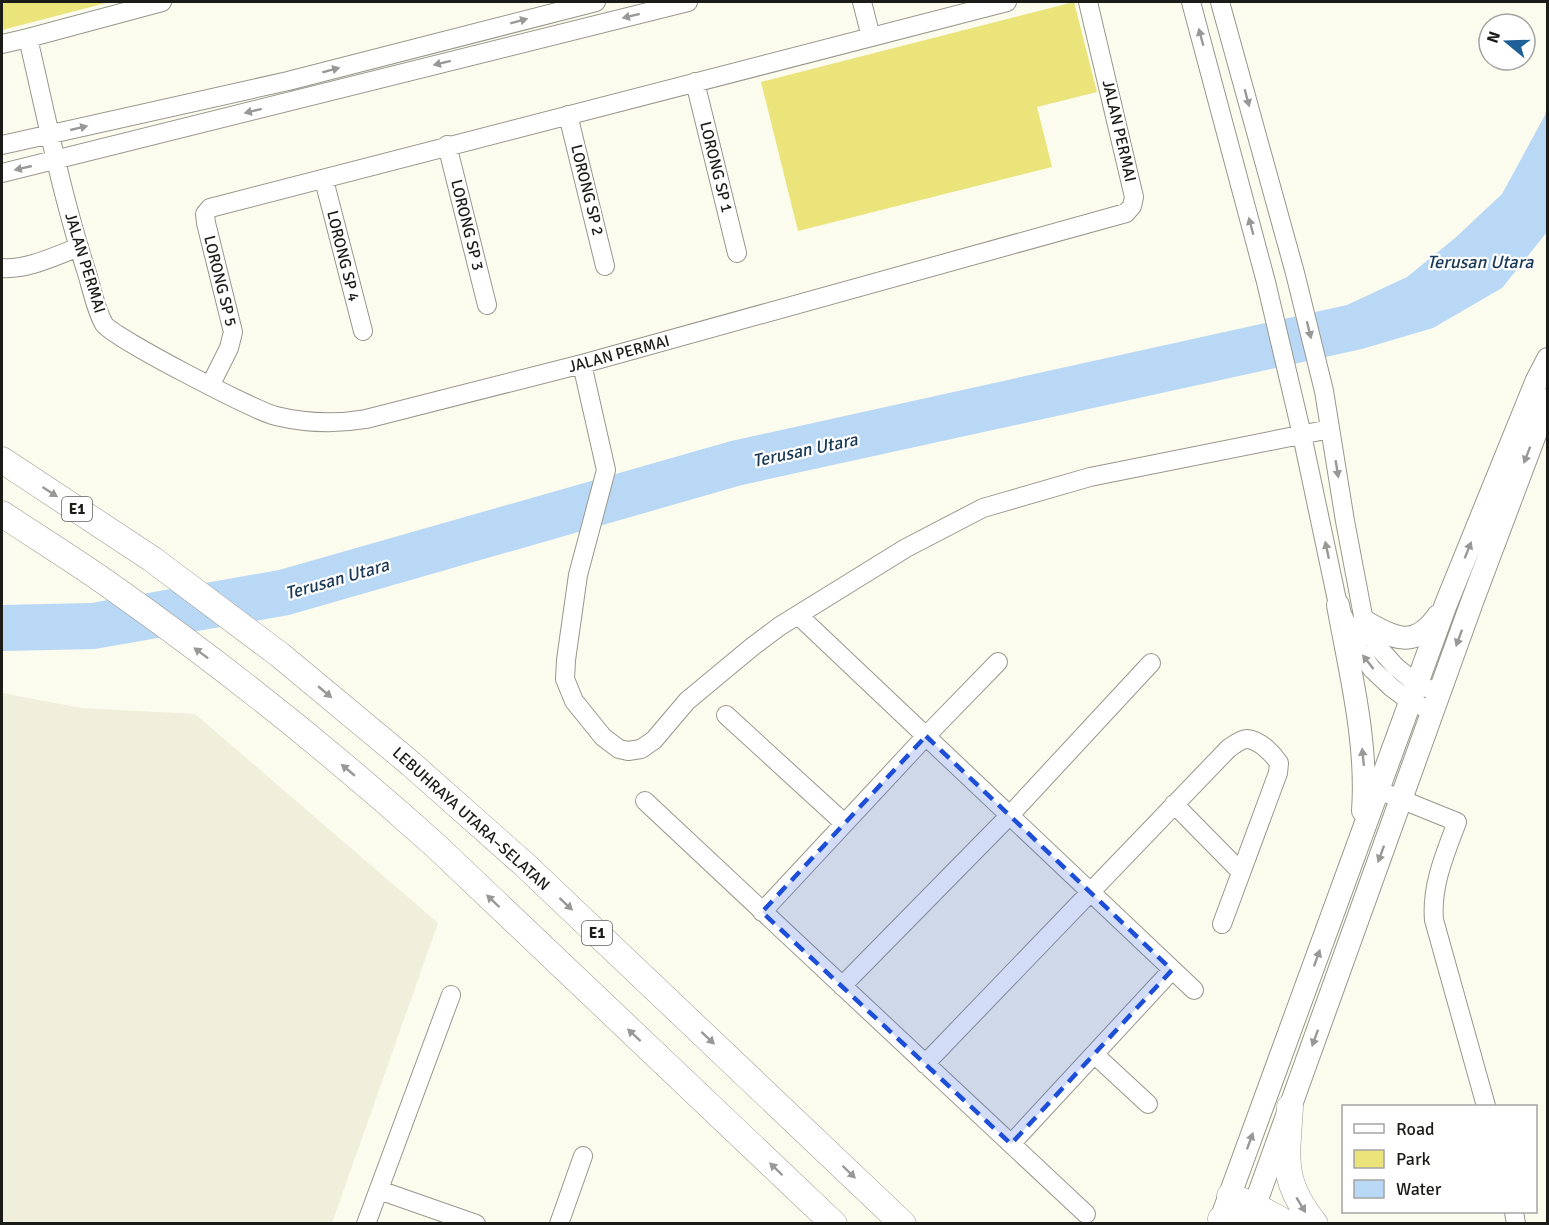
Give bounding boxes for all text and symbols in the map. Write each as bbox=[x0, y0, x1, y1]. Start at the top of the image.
one-way arrow bbox=[622, 11, 641, 21]
north arrow bbox=[1477, 12, 1537, 72]
one-way arrow bbox=[510, 16, 529, 26]
one-way arrow bbox=[1196, 28, 1205, 46]
text: N bbox=[1482, 29, 1505, 46]
one-way arrow bbox=[433, 59, 451, 69]
one-way arrow bbox=[321, 65, 340, 75]
street label: JALAN PERMAI bbox=[1098, 78, 1140, 184]
one-way arrow bbox=[1242, 89, 1252, 107]
one-way arrow bbox=[244, 107, 262, 117]
street label: LORONG SP 1 bbox=[695, 119, 737, 215]
one-way arrow bbox=[70, 123, 89, 132]
street label: LORONG SP 2 bbox=[566, 142, 608, 238]
one-way arrow bbox=[14, 164, 32, 174]
street label: LORONG SP 3 bbox=[446, 177, 488, 273]
street label: LORONG SP 4 bbox=[322, 208, 364, 304]
street label: JALAN PERMAI bbox=[60, 210, 110, 316]
one-way arrow bbox=[1246, 217, 1255, 235]
street label: LORONG SP 5 bbox=[199, 233, 241, 329]
water label: Terusan Utara bbox=[1427, 251, 1534, 273]
one-way arrow bbox=[1304, 320, 1314, 339]
street label: JALAN PERMAI bbox=[566, 331, 672, 377]
water label: Terusan Utara bbox=[751, 428, 860, 472]
one-way arrow bbox=[1522, 446, 1531, 464]
one-way arrow bbox=[1332, 460, 1341, 479]
one-way arrow bbox=[42, 486, 58, 498]
road number: E1 bbox=[62, 497, 92, 521]
one-way arrow bbox=[1322, 540, 1331, 559]
one-way arrow bbox=[1463, 541, 1473, 559]
water label: Terusan Utara bbox=[283, 553, 392, 604]
one-way arrow bbox=[1454, 629, 1463, 647]
one-way arrow bbox=[193, 647, 209, 659]
one-way arrow bbox=[1363, 655, 1375, 670]
one-way arrow bbox=[317, 686, 333, 699]
street label: LEBUHRAYA UTARA–SELATAN bbox=[388, 743, 554, 895]
one-way arrow bbox=[1358, 747, 1368, 766]
one-way arrow bbox=[341, 764, 356, 776]
one-way arrow bbox=[1376, 846, 1386, 864]
one-way arrow bbox=[485, 894, 500, 908]
one-way arrow bbox=[558, 897, 573, 910]
road number: E1 bbox=[582, 921, 612, 945]
one-way arrow bbox=[1313, 949, 1322, 967]
one-way arrow bbox=[628, 1028, 642, 1042]
one-way arrow bbox=[1310, 1029, 1320, 1047]
one-way arrow bbox=[700, 1031, 715, 1045]
legend bbox=[1342, 1105, 1537, 1213]
text: Road bbox=[1396, 1118, 1435, 1140]
one-way arrow bbox=[1245, 1132, 1255, 1150]
text: Park bbox=[1396, 1148, 1431, 1170]
one-way arrow bbox=[769, 1163, 784, 1176]
one-way arrow bbox=[842, 1165, 856, 1179]
text: Water bbox=[1396, 1178, 1442, 1200]
one-way arrow bbox=[1296, 1196, 1307, 1213]

